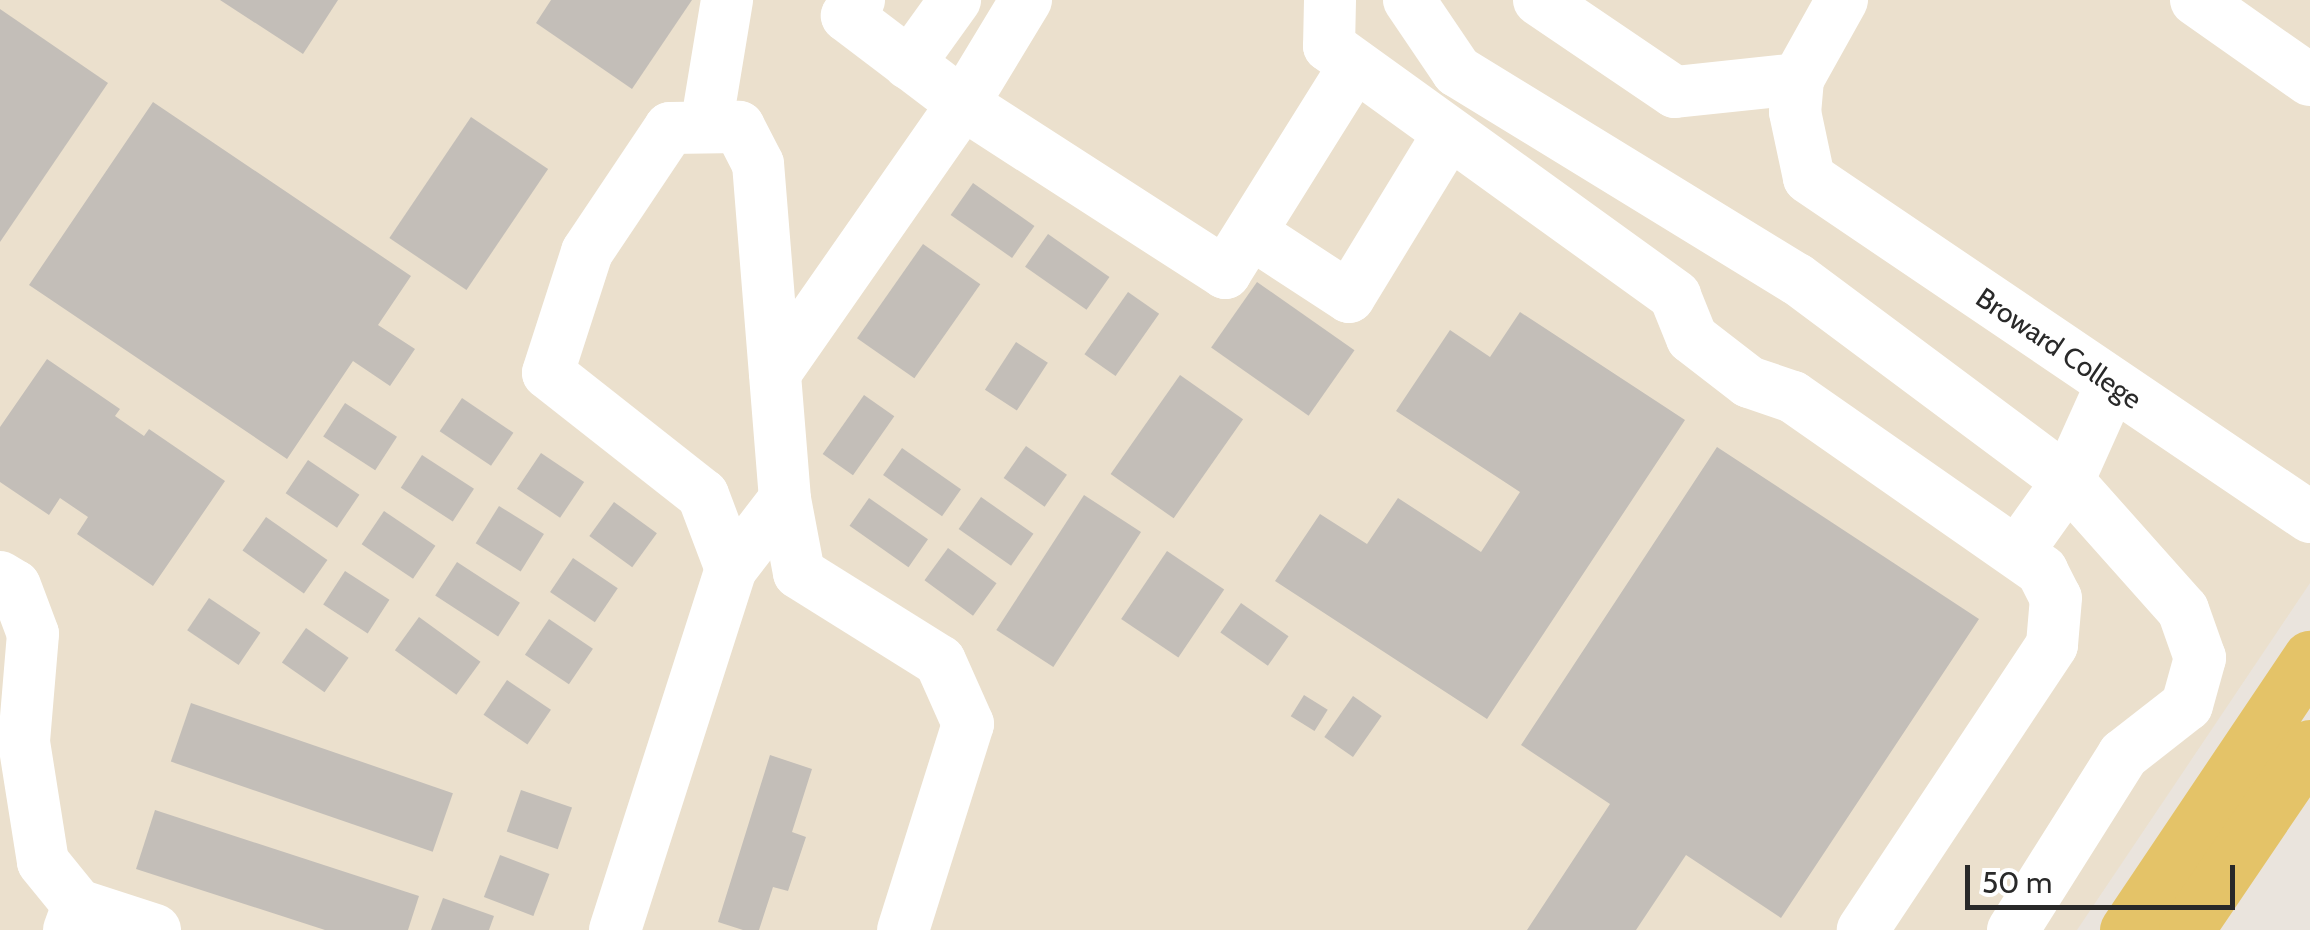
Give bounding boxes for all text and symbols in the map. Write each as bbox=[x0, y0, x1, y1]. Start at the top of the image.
street label: Broward College bbox=[1970, 280, 2148, 416]
scale bar bbox=[1970, 845, 2240, 907]
text: 50 m bbox=[1982, 864, 2052, 901]

